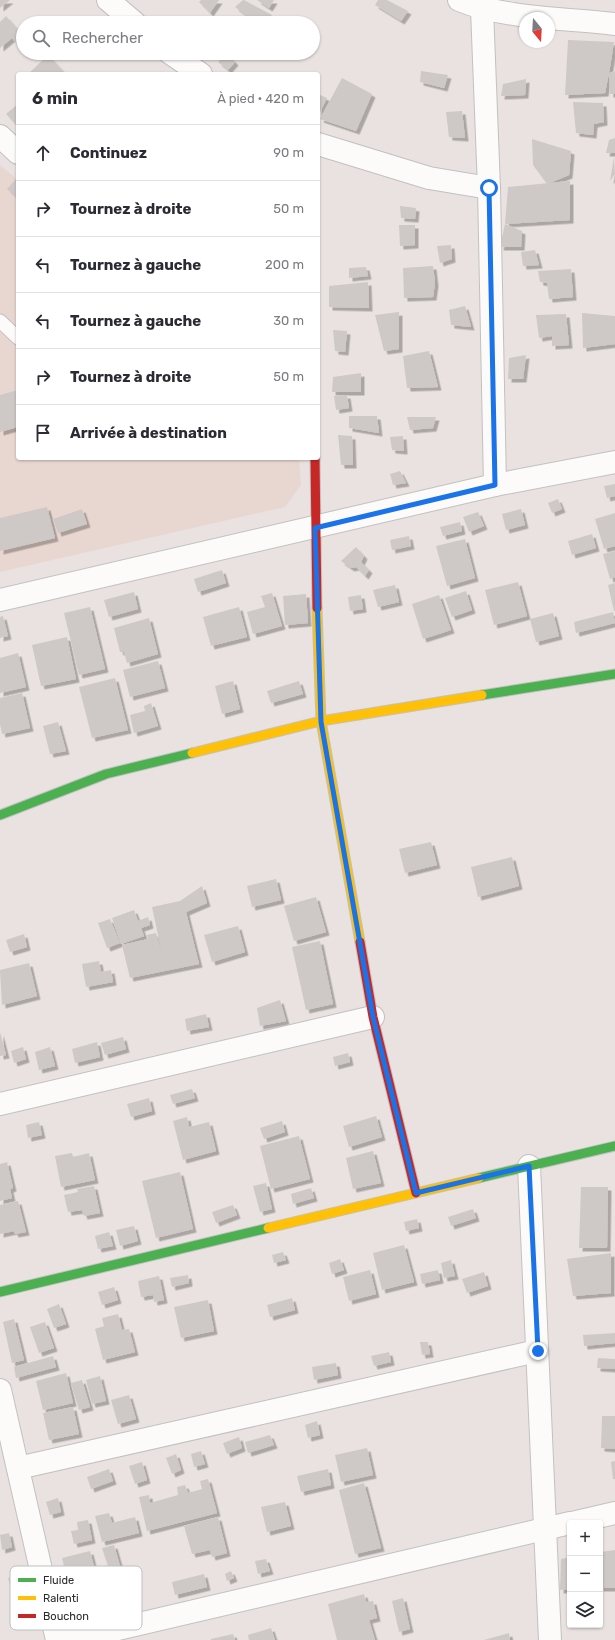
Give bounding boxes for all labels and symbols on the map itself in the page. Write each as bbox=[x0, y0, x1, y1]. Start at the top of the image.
north arrow bbox=[519, 12, 555, 48]
route start bbox=[480, 179, 498, 197]
route end bbox=[529, 1342, 547, 1360]
legend bbox=[10, 1566, 142, 1630]
text: Fluide bbox=[43, 1574, 74, 1587]
text: Ralenti bbox=[43, 1592, 79, 1605]
text: Bouchon bbox=[43, 1610, 89, 1623]

